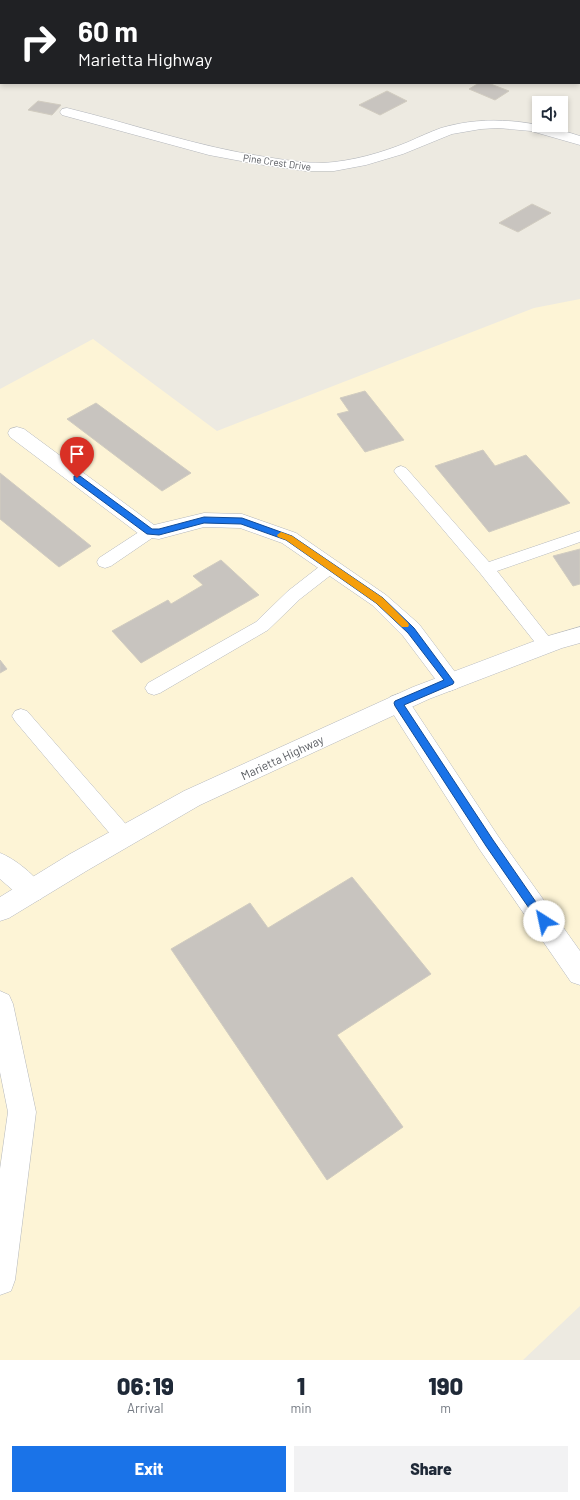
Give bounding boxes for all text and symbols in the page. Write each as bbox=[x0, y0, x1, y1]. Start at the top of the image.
text: 60 m bbox=[78, 14, 138, 48]
icon: right bbox=[12, 16, 64, 68]
text: Marietta Highway bbox=[78, 48, 212, 70]
map controls bbox=[532, 96, 568, 132]
button: sound bbox=[532, 96, 568, 132]
street label: Pine Crest Drive bbox=[242, 151, 312, 173]
pin bbox=[60, 437, 94, 478]
icon: arrive bbox=[66, 443, 88, 465]
street label: Marietta Highway bbox=[238, 732, 326, 782]
position arrow bbox=[523, 900, 565, 942]
text: 06:19 bbox=[117, 1371, 174, 1400]
text: 1 bbox=[297, 1371, 305, 1400]
text: 190 bbox=[428, 1371, 463, 1400]
text: Arrival bbox=[127, 1400, 163, 1416]
text: min bbox=[290, 1400, 312, 1416]
text: m bbox=[440, 1400, 451, 1416]
button: Exit bbox=[12, 1446, 286, 1492]
button: Share bbox=[294, 1446, 568, 1492]

